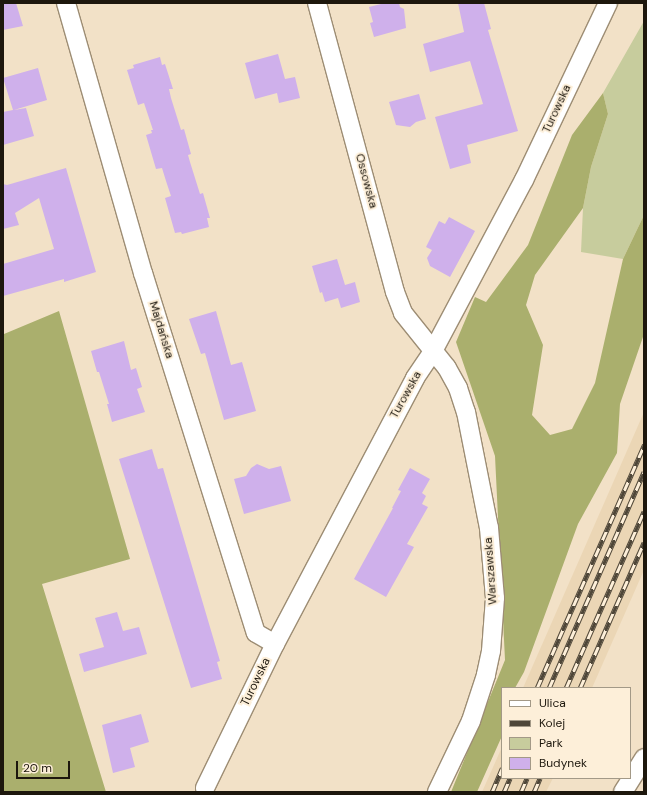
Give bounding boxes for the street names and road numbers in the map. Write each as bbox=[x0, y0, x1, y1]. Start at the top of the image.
street label: Turowska bbox=[540, 82, 574, 136]
street label: Ossowska bbox=[352, 152, 380, 210]
street label: Majdańska bbox=[145, 300, 177, 360]
street label: Turowska bbox=[387, 369, 425, 421]
street label: Warszawska bbox=[481, 537, 501, 605]
street label: Turowska bbox=[238, 656, 274, 708]

